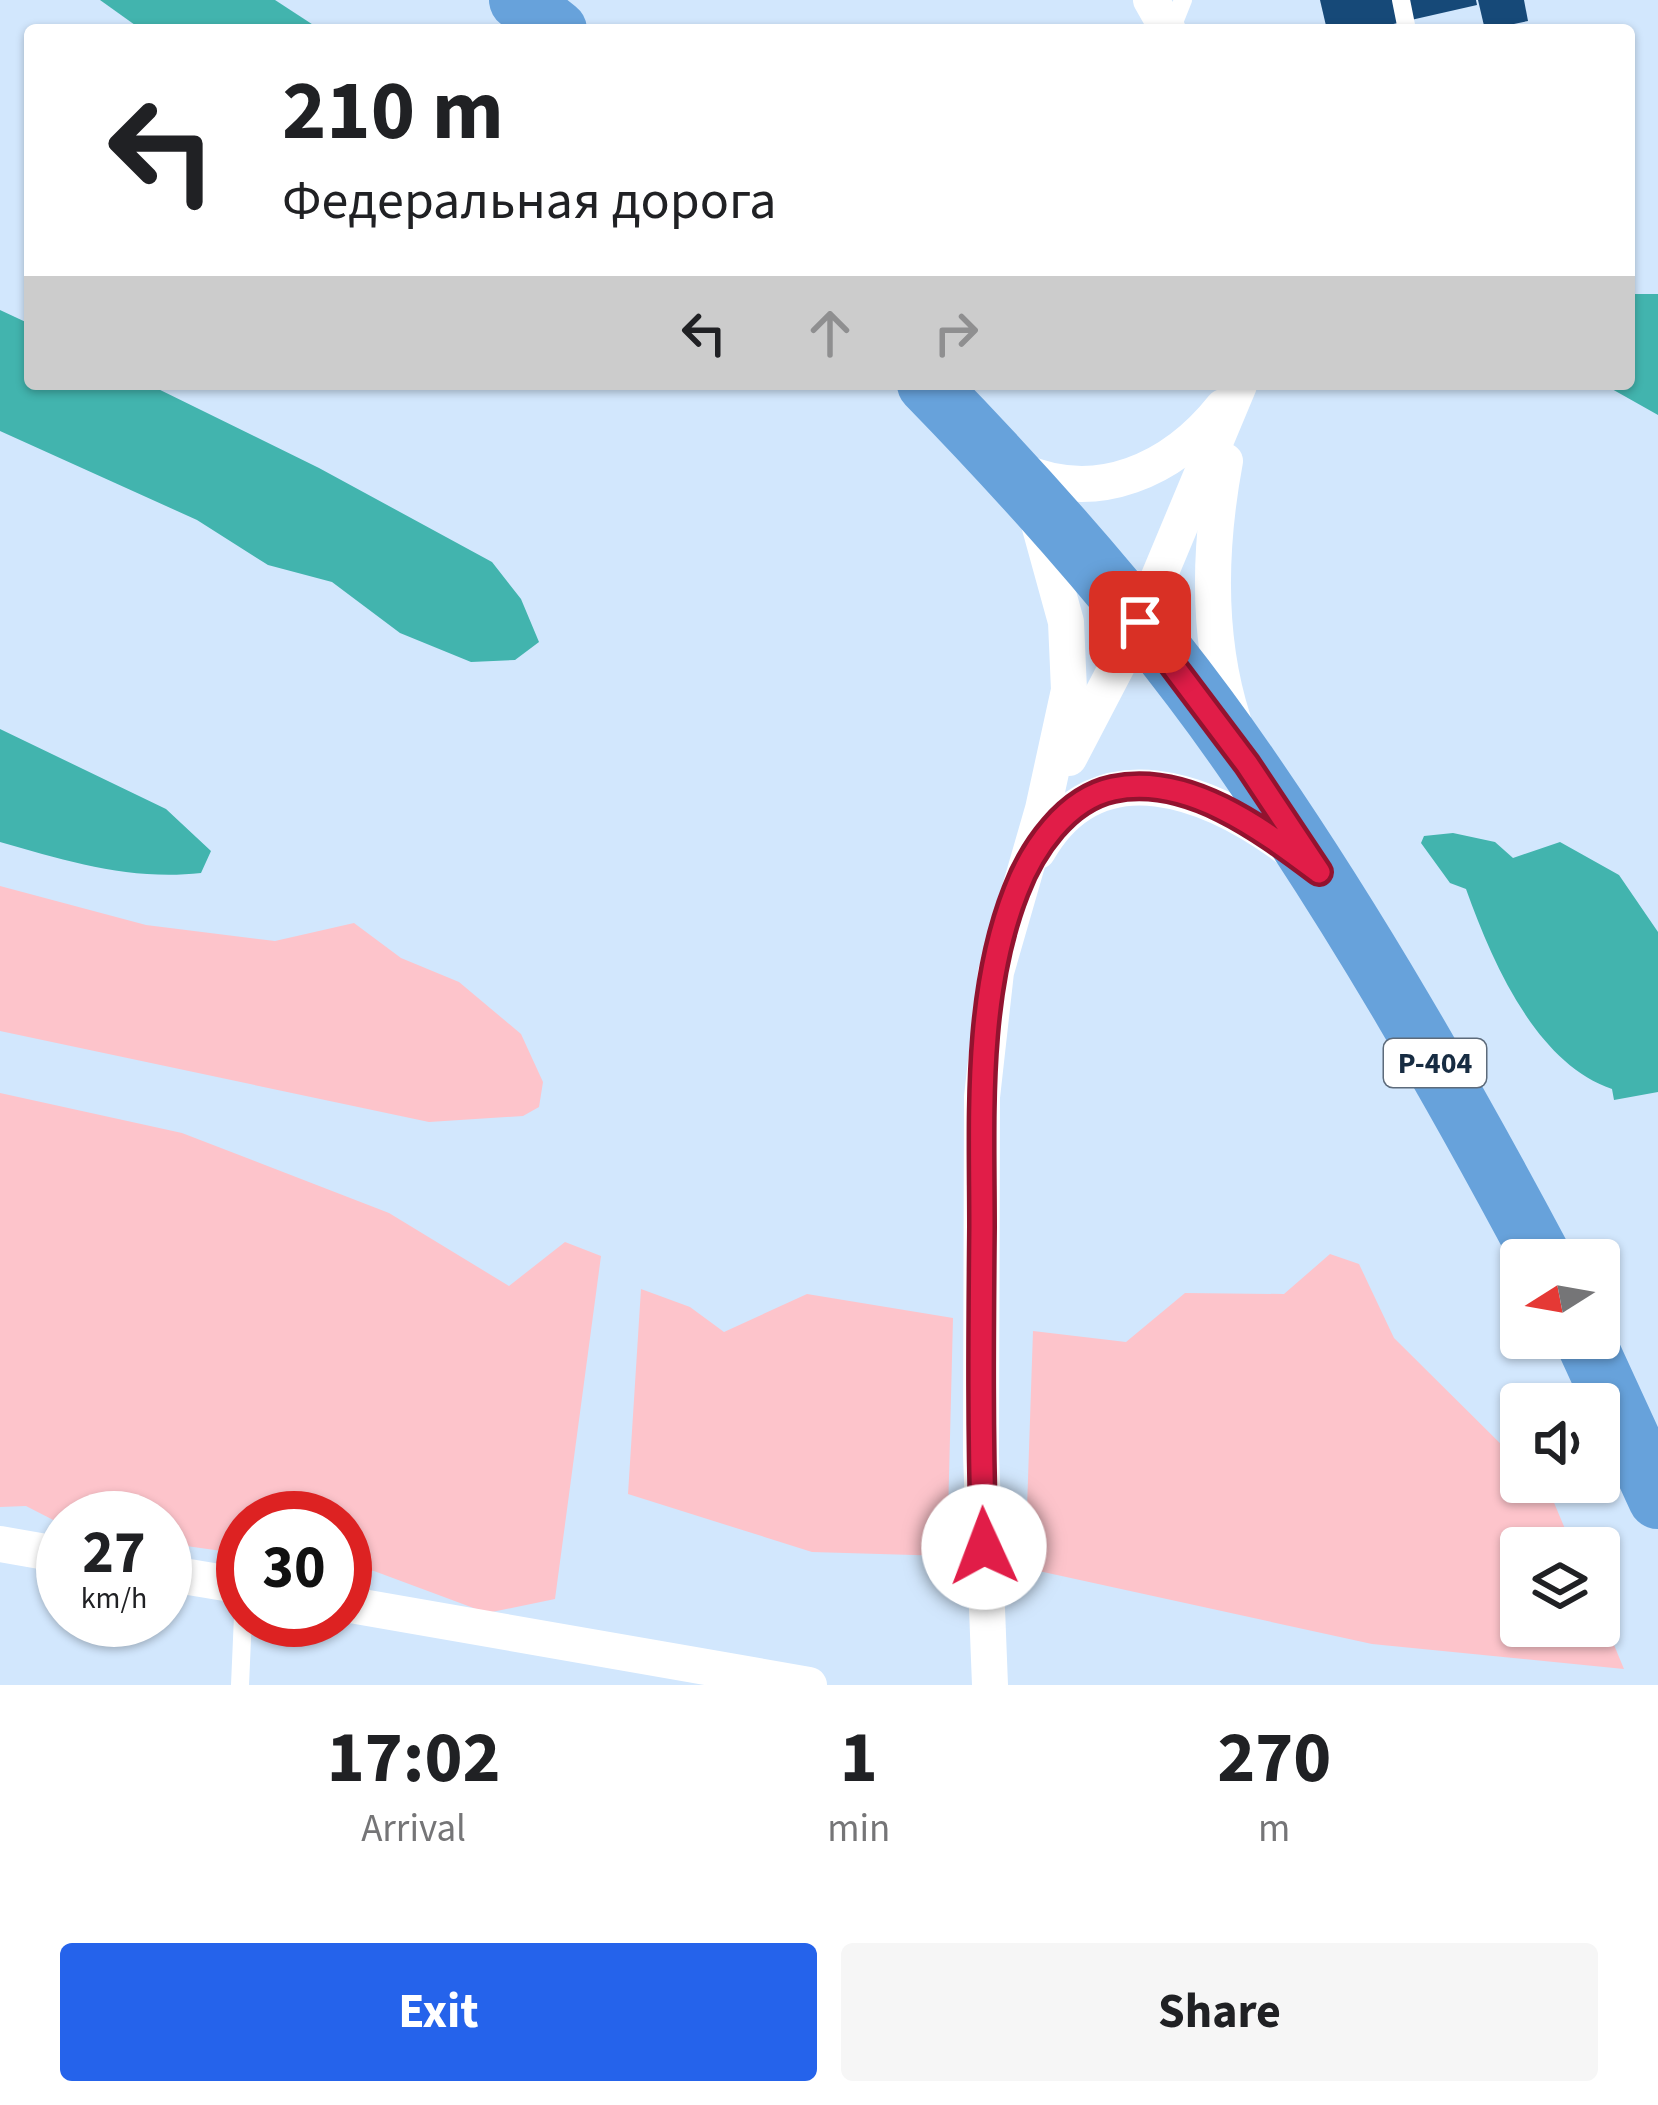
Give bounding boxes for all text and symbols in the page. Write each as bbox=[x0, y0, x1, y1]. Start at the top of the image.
text: 210 m bbox=[282, 52, 504, 172]
icon: left bbox=[84, 72, 240, 228]
text: Федеральная дорога bbox=[282, 163, 777, 240]
icon: left bbox=[671, 300, 737, 366]
icon: ahead bbox=[797, 300, 863, 366]
icon: right bbox=[923, 300, 989, 366]
pin bbox=[1089, 571, 1191, 673]
icon: arrive bbox=[1107, 589, 1173, 655]
road number: Р-404 bbox=[1384, 1039, 1486, 1087]
north arrow bbox=[1500, 1239, 1620, 1359]
map controls bbox=[1500, 1239, 1620, 1647]
button: sound bbox=[1500, 1383, 1620, 1503]
position arrow bbox=[921, 1484, 1047, 1610]
speed limit sign: 30 bbox=[216, 1491, 372, 1647]
text: 27 bbox=[82, 1511, 146, 1596]
button: layers bbox=[1500, 1527, 1620, 1647]
text: km/h bbox=[81, 1577, 147, 1620]
text: 17:02 bbox=[327, 1707, 500, 1810]
text: 1 bbox=[840, 1707, 878, 1810]
text: 270 bbox=[1217, 1707, 1331, 1810]
text: Arrival bbox=[361, 1801, 466, 1857]
text: min bbox=[827, 1801, 890, 1857]
text: m bbox=[1258, 1801, 1290, 1857]
button: Exit bbox=[60, 1943, 817, 2081]
button: Share bbox=[841, 1943, 1598, 2081]

